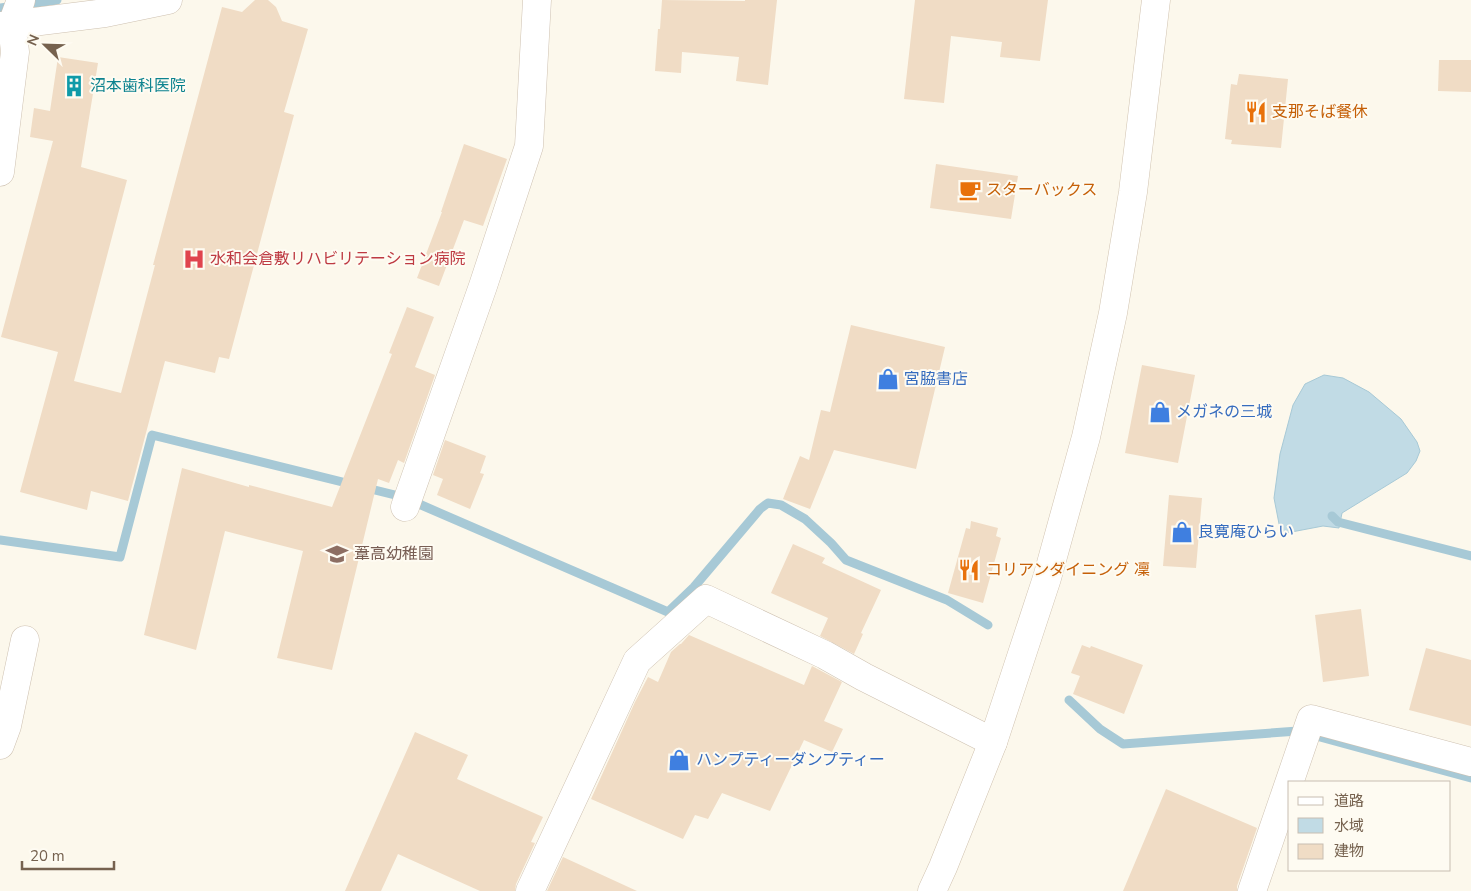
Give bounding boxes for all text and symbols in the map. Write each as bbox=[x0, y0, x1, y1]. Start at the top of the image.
north arrow bbox=[20, 20, 70, 70]
text: N bbox=[23, 32, 44, 49]
building icon: 沼本歯科医院 bbox=[61, 73, 87, 99]
place label: 沼本歯科医院 bbox=[90, 75, 186, 97]
restaurant icon: 支那そば餐休 bbox=[1243, 99, 1269, 125]
place label: 支那そば餐休 bbox=[1272, 101, 1368, 123]
cafe icon: スターバックス bbox=[957, 177, 983, 203]
place label: スターバックス bbox=[986, 179, 1097, 201]
hospital icon: 水和会倉敷リハビリテーション病院 bbox=[181, 246, 207, 272]
place label: 水和会倉敷リハビリテーション病院 bbox=[210, 248, 466, 270]
shop icon: 宮脇書店 bbox=[875, 366, 901, 392]
place label: 宮脇書店 bbox=[904, 368, 968, 390]
shop icon: メガネの三城 bbox=[1147, 399, 1173, 425]
place label: メガネの三城 bbox=[1176, 401, 1272, 423]
shop icon: 良寛庵ひらい bbox=[1169, 519, 1195, 545]
place label: 良寛庵ひらい bbox=[1198, 521, 1294, 543]
school or university icon: 葦高幼稚園 bbox=[324, 541, 350, 567]
place label: 葦高幼稚園 bbox=[354, 543, 434, 565]
restaurant icon: コリアンダイニング 凜 bbox=[956, 557, 982, 583]
place label: コリアンダイニング 凜 bbox=[986, 559, 1149, 581]
shop icon: ハンプティーダンプティー bbox=[666, 747, 692, 773]
place label: ハンプティーダンプティー bbox=[696, 749, 885, 771]
legend bbox=[1288, 781, 1451, 871]
text: 道路 bbox=[1334, 791, 1364, 811]
text: 水域 bbox=[1334, 816, 1364, 836]
scale bar bbox=[22, 838, 115, 870]
text: 建物 bbox=[1334, 841, 1364, 861]
text: 20 m bbox=[30, 846, 65, 866]

